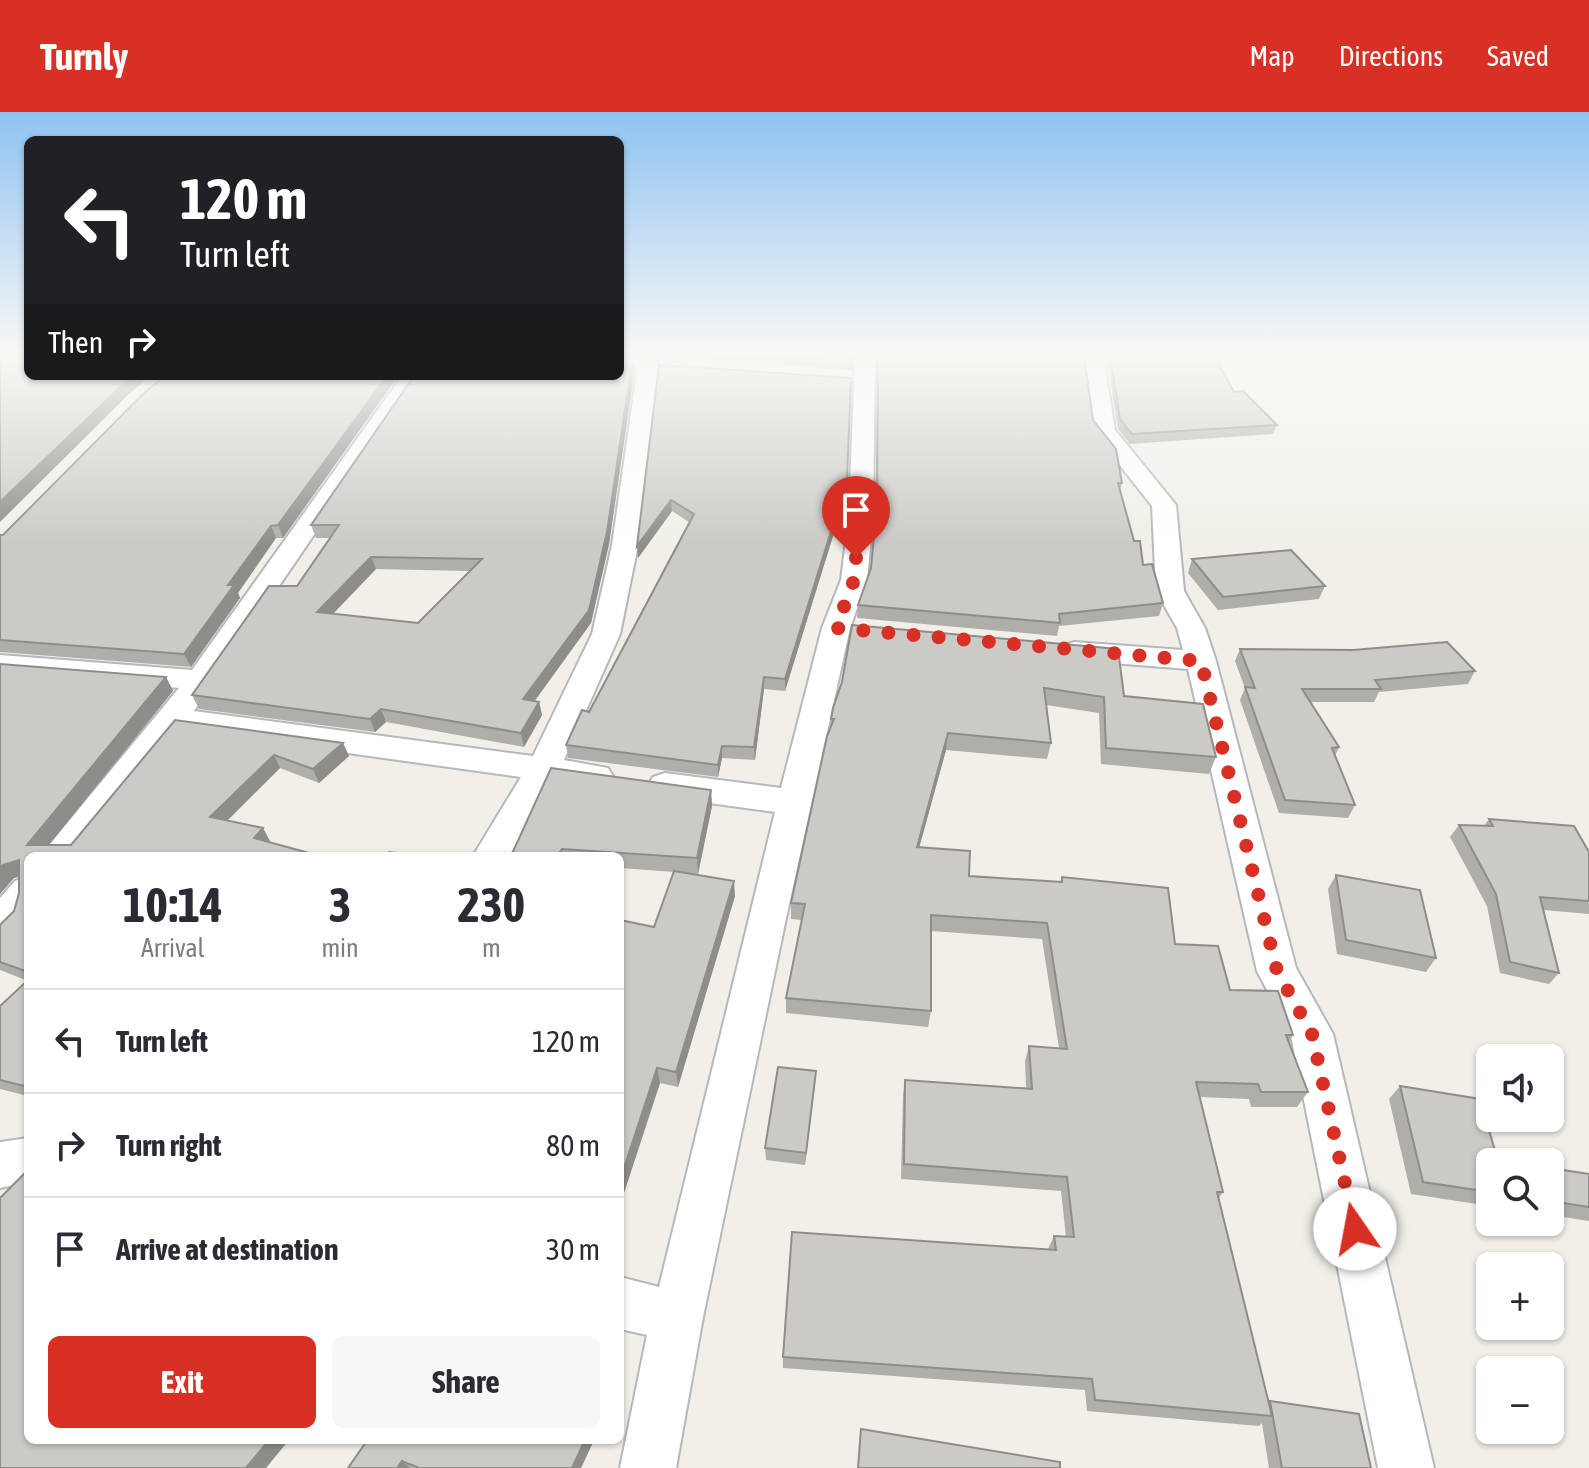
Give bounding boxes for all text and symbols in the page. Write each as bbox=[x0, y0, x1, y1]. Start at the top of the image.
text: Turnly bbox=[40, 35, 128, 78]
text: Map bbox=[1250, 40, 1295, 72]
text: Directions bbox=[1339, 40, 1443, 72]
text: Saved bbox=[1487, 40, 1549, 72]
text: 120 m bbox=[180, 167, 307, 231]
icon: left bbox=[48, 168, 152, 272]
text: Turn left bbox=[180, 233, 290, 275]
icon: right bbox=[119, 320, 163, 364]
text: Then bbox=[48, 325, 103, 359]
pin bbox=[822, 476, 890, 558]
icon: arrive bbox=[834, 488, 878, 532]
text: 10:14 bbox=[123, 877, 223, 932]
text: 3 bbox=[329, 877, 351, 932]
text: 230 bbox=[458, 877, 525, 932]
text: Arrival bbox=[141, 933, 204, 963]
text: min bbox=[321, 933, 359, 963]
text: m bbox=[482, 933, 501, 963]
icon: left bbox=[48, 1019, 92, 1063]
text: Turn left bbox=[116, 1024, 208, 1058]
text: 120 m bbox=[532, 1024, 600, 1058]
map controls bbox=[1476, 1044, 1564, 1444]
button: sound bbox=[1476, 1044, 1564, 1132]
icon: right bbox=[48, 1123, 92, 1167]
text: Turn right bbox=[116, 1128, 222, 1162]
text: 80 m bbox=[546, 1128, 600, 1162]
button: search bbox=[1476, 1148, 1564, 1236]
position arrow bbox=[1313, 1187, 1397, 1271]
icon: arrive bbox=[48, 1227, 92, 1271]
text: Arrive at destination bbox=[116, 1232, 338, 1266]
text: 30 m bbox=[546, 1232, 600, 1266]
button: + bbox=[1476, 1252, 1564, 1340]
button: Exit bbox=[48, 1336, 316, 1428]
button: Share bbox=[332, 1336, 600, 1428]
button: − bbox=[1476, 1356, 1564, 1444]

